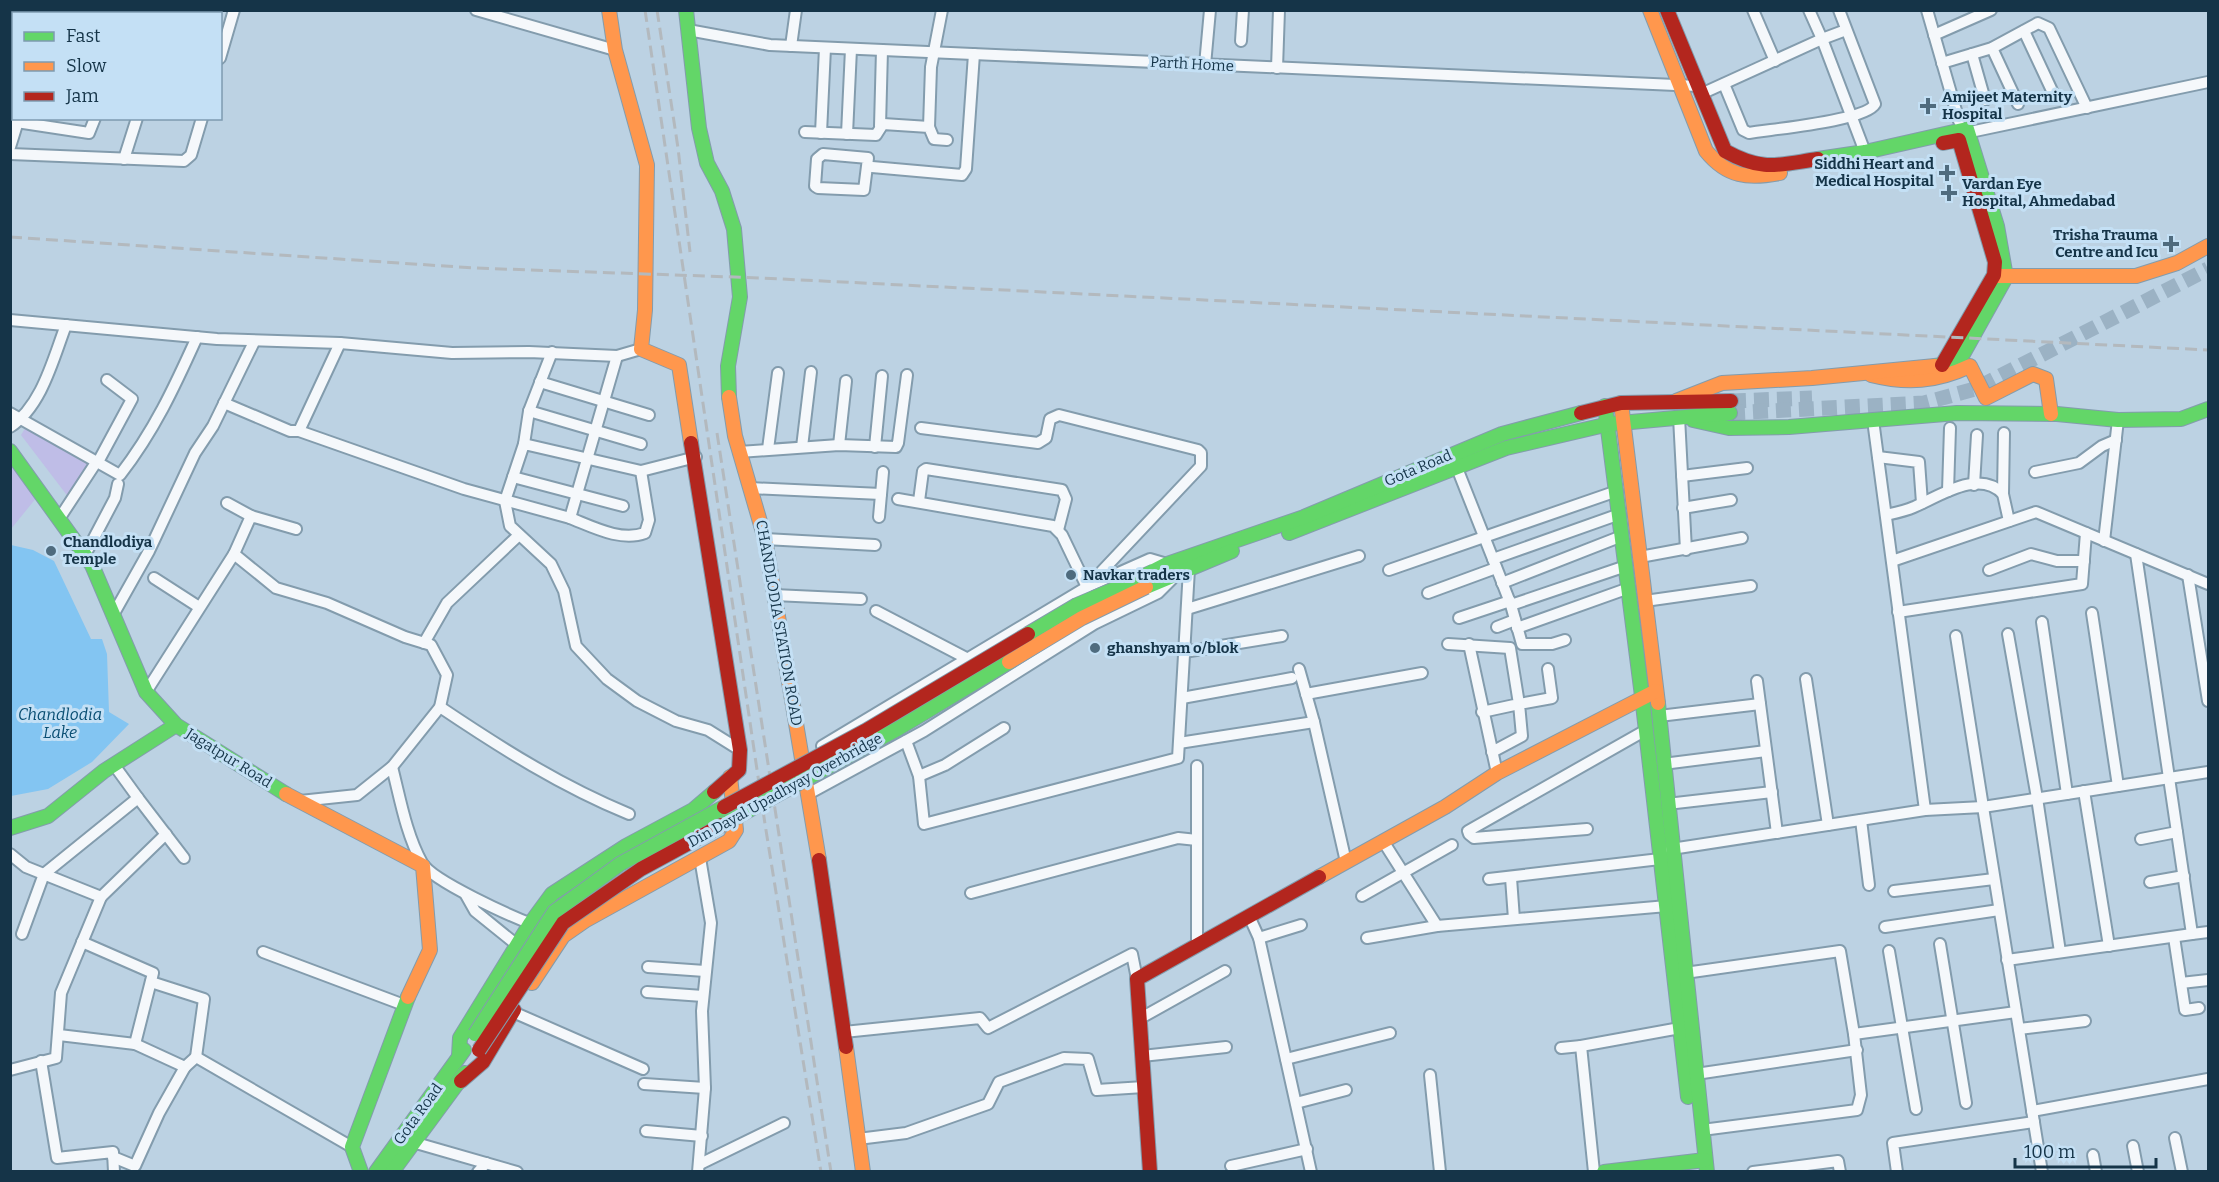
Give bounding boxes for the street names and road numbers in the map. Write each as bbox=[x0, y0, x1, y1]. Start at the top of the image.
street label: Parth Home bbox=[1150, 53, 1234, 75]
street label: Gota Road bbox=[1382, 446, 1454, 490]
street label: CHANDLODIA STATION ROAD bbox=[752, 519, 806, 727]
street label: Jagatpur Road bbox=[182, 724, 275, 792]
street label: Din Dayal Upadhyay Overbridge bbox=[685, 729, 885, 851]
street label: Gota Road bbox=[390, 1080, 446, 1148]

